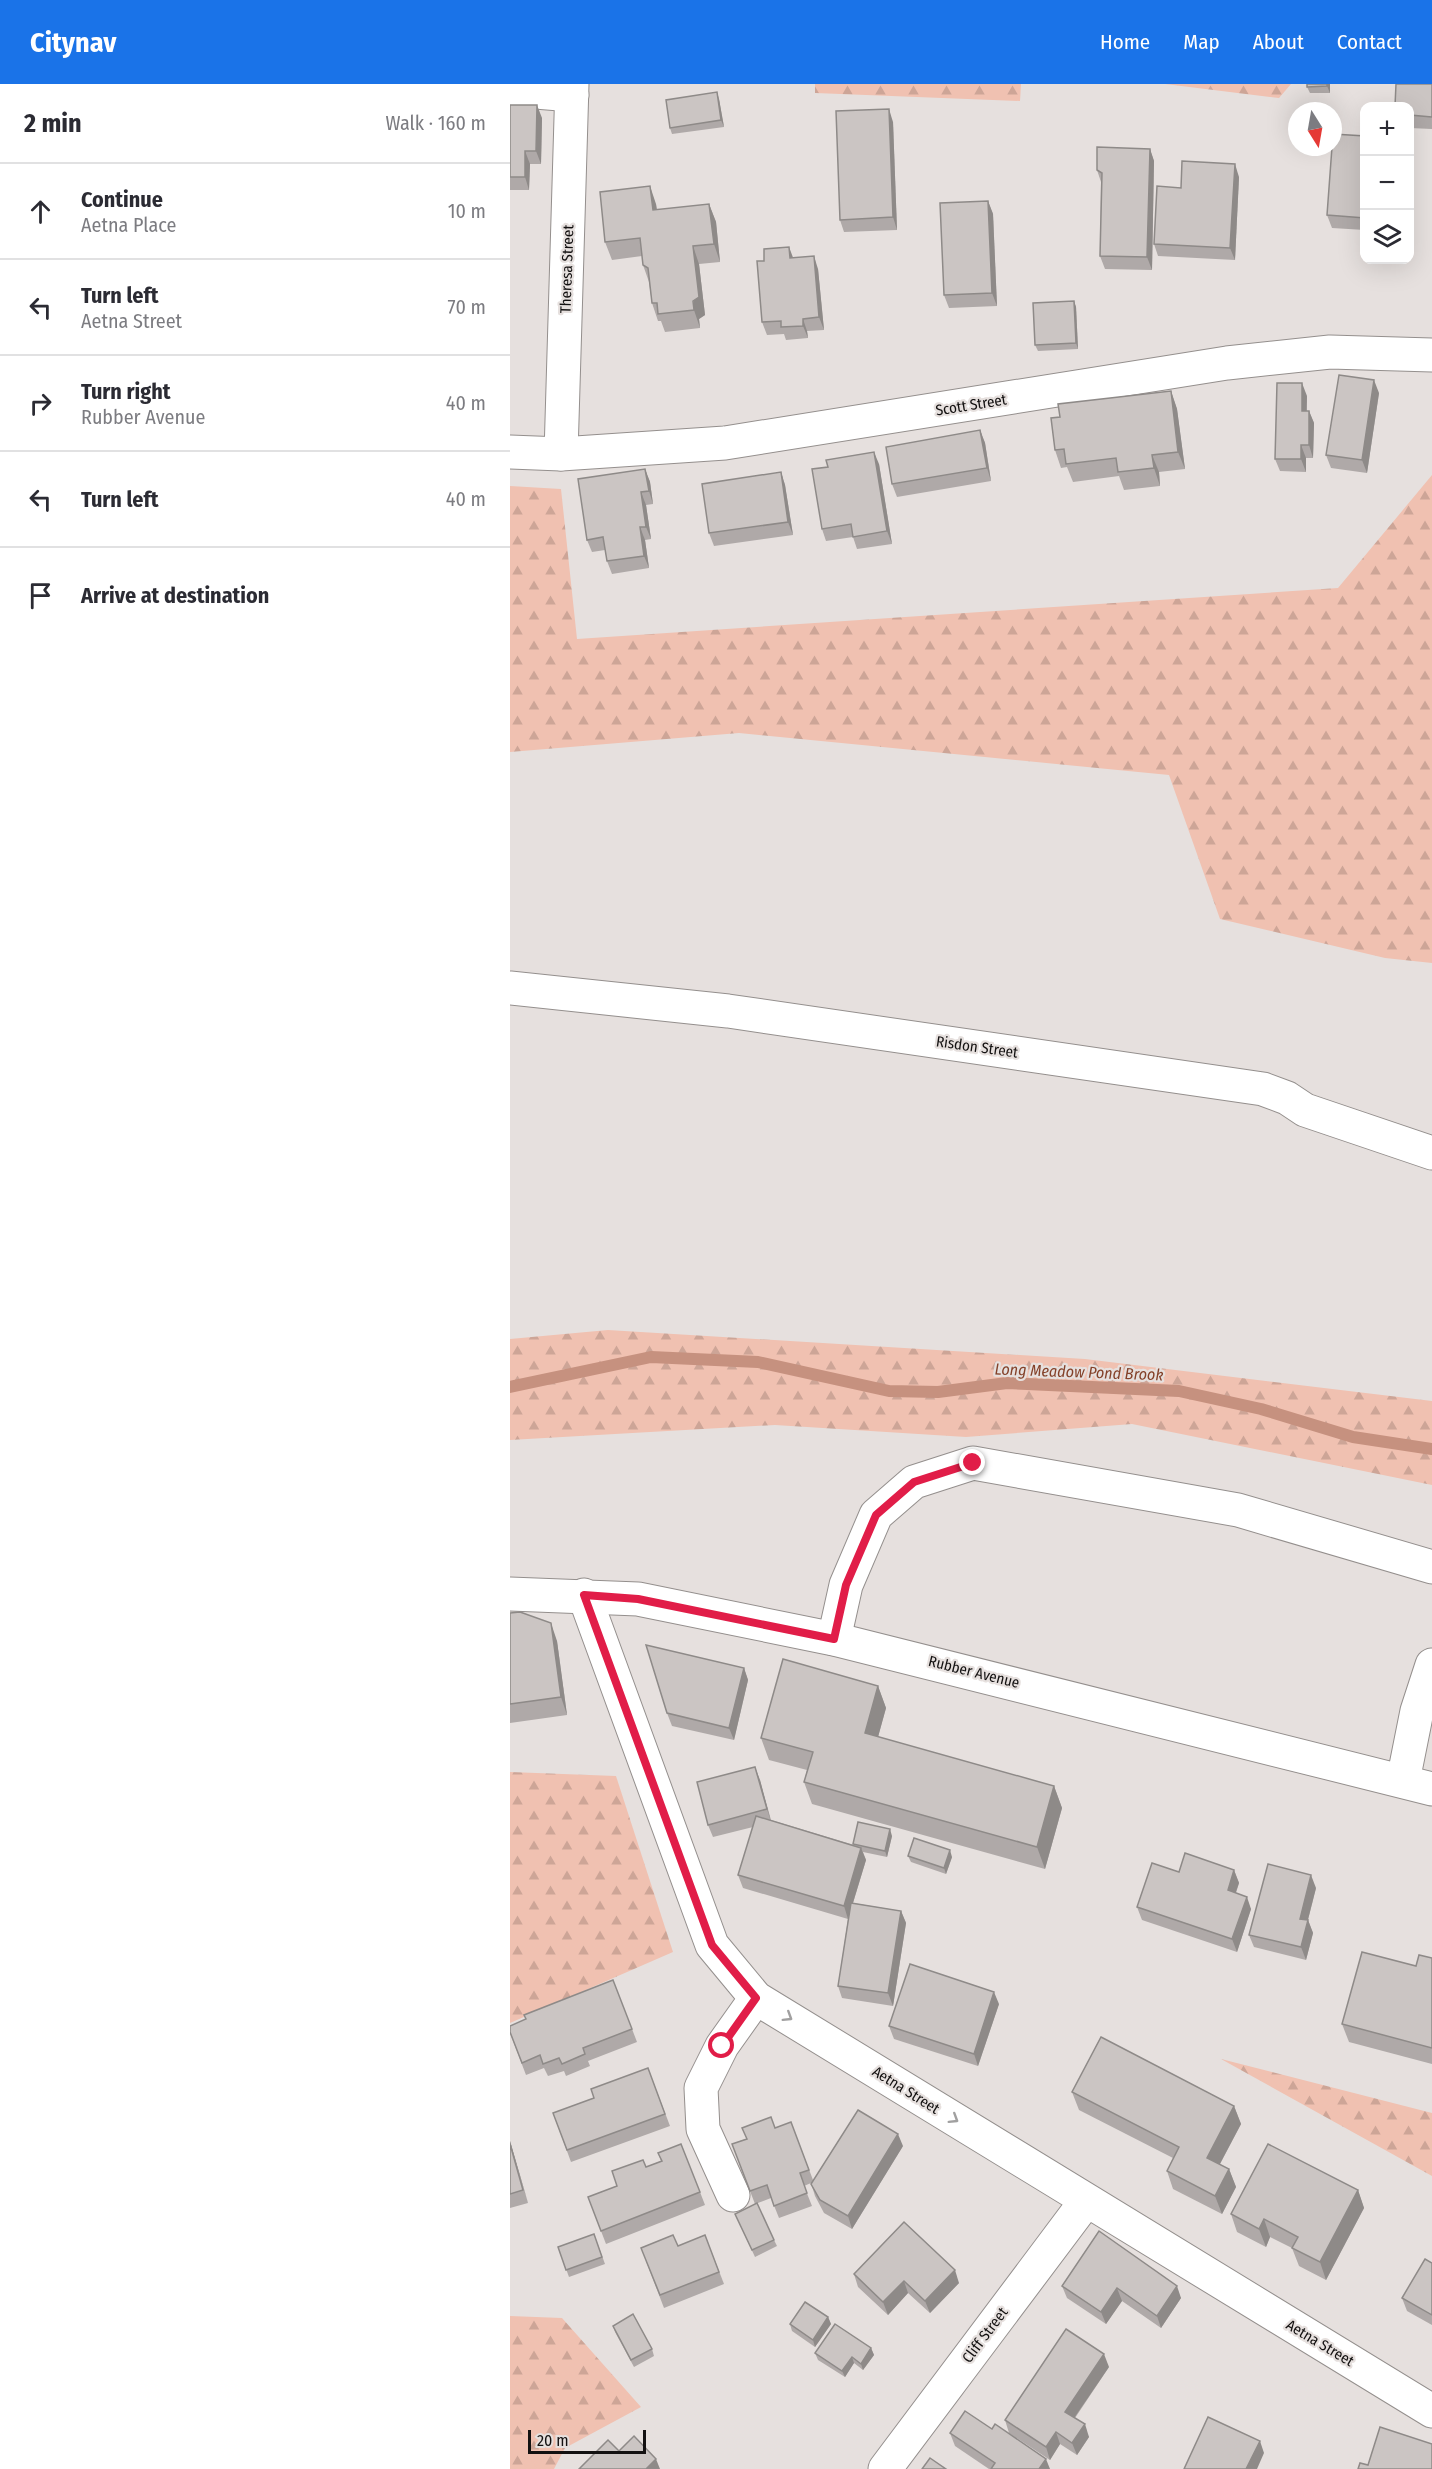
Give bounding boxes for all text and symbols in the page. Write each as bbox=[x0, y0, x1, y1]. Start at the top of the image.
text: Citynav bbox=[30, 26, 116, 59]
text: Home bbox=[1100, 29, 1150, 55]
text: Map bbox=[1183, 29, 1220, 55]
text: About bbox=[1253, 29, 1304, 55]
text: Contact bbox=[1337, 29, 1402, 55]
north arrow bbox=[1288, 102, 1342, 156]
map controls bbox=[1360, 102, 1414, 264]
button: + bbox=[1360, 102, 1414, 156]
text: 2 min bbox=[24, 108, 82, 139]
text: Walk · 160 m bbox=[386, 111, 486, 135]
button: − bbox=[1360, 156, 1414, 210]
text: Continue bbox=[81, 186, 163, 213]
icon: ahead bbox=[24, 195, 57, 228]
text: 10 m bbox=[448, 199, 486, 223]
button: layers bbox=[1360, 210, 1414, 264]
text: Aetna Place bbox=[81, 213, 176, 237]
street label: Theresa Street bbox=[556, 224, 578, 314]
text: Turn left bbox=[81, 282, 159, 309]
icon: left bbox=[24, 291, 57, 324]
text: 70 m bbox=[448, 295, 486, 319]
text: Aetna Street bbox=[81, 309, 182, 333]
text: Turn right bbox=[81, 378, 170, 405]
icon: right bbox=[24, 387, 57, 420]
street label: Scott Street bbox=[934, 390, 1008, 419]
text: 40 m bbox=[446, 391, 486, 415]
text: Rubber Avenue bbox=[81, 405, 205, 429]
icon: left bbox=[24, 483, 57, 516]
text: Turn left bbox=[81, 486, 159, 513]
text: 40 m bbox=[446, 487, 486, 511]
icon: arrive bbox=[24, 579, 57, 612]
text: Arrive at destination bbox=[81, 582, 269, 609]
street label: Risdon Street bbox=[935, 1032, 1019, 1062]
water label: Long Meadow Pond Brook bbox=[994, 1360, 1164, 1384]
route end bbox=[959, 1449, 985, 1475]
street label: Rubber Avenue bbox=[927, 1652, 1021, 1692]
one-way arrow bbox=[782, 2010, 792, 2022]
route start bbox=[708, 2032, 734, 2058]
street label: Aetna Street bbox=[869, 2062, 943, 2118]
one-way arrow bbox=[948, 2112, 958, 2124]
street label: Cliff Street bbox=[958, 2304, 1012, 2366]
street label: Aetna Street bbox=[1283, 2316, 1357, 2370]
scale bar bbox=[528, 2427, 646, 2454]
text: 20 m bbox=[537, 2431, 568, 2450]

